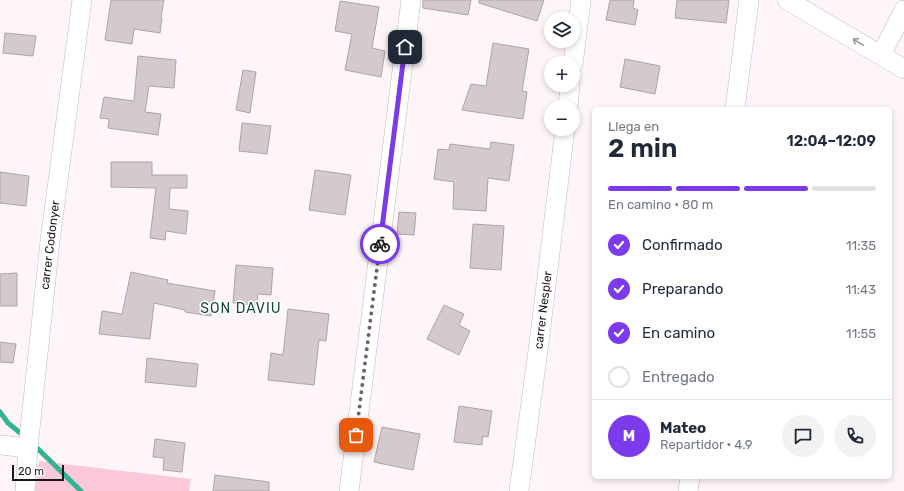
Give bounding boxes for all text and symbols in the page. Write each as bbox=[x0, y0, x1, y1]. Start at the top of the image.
map controls bbox=[544, 12, 580, 136]
button: layers bbox=[544, 12, 580, 48]
pin bbox=[388, 30, 422, 64]
icon: home bbox=[394, 36, 416, 58]
one-way arrow bbox=[852, 37, 864, 45]
button: + bbox=[544, 56, 580, 92]
button: − bbox=[544, 100, 580, 136]
text: Llega en bbox=[608, 119, 659, 134]
text: 12:04–12:09 bbox=[787, 132, 876, 150]
text: 2 min bbox=[608, 133, 677, 164]
text: En camino · 80 m bbox=[608, 197, 713, 212]
street label: carrer Codonyer bbox=[38, 199, 62, 290]
courier bbox=[360, 224, 400, 264]
icon: bike bbox=[369, 233, 391, 255]
icon: check bbox=[608, 234, 630, 256]
text: Confirmado bbox=[642, 236, 723, 254]
text: 11:35 bbox=[846, 238, 876, 253]
street label: carrer Nespler bbox=[531, 270, 555, 350]
icon: check bbox=[608, 278, 630, 300]
text: Preparando bbox=[642, 280, 723, 298]
text: 11:43 bbox=[846, 282, 876, 297]
district label: SON DAVIU bbox=[200, 300, 282, 317]
icon: check bbox=[608, 322, 630, 344]
text: En camino bbox=[642, 324, 715, 342]
text: 11:55 bbox=[846, 326, 876, 341]
text: Entregado bbox=[642, 368, 715, 386]
button: chat bbox=[782, 415, 824, 457]
button: phone bbox=[834, 415, 876, 457]
pin bbox=[339, 418, 373, 452]
text: Mateo bbox=[660, 419, 706, 437]
icon: bag bbox=[345, 424, 367, 446]
text: M bbox=[623, 427, 635, 445]
text: Repartidor · 4.9 bbox=[660, 437, 753, 452]
scale bar bbox=[12, 463, 64, 482]
text: 20 m bbox=[18, 465, 44, 478]

